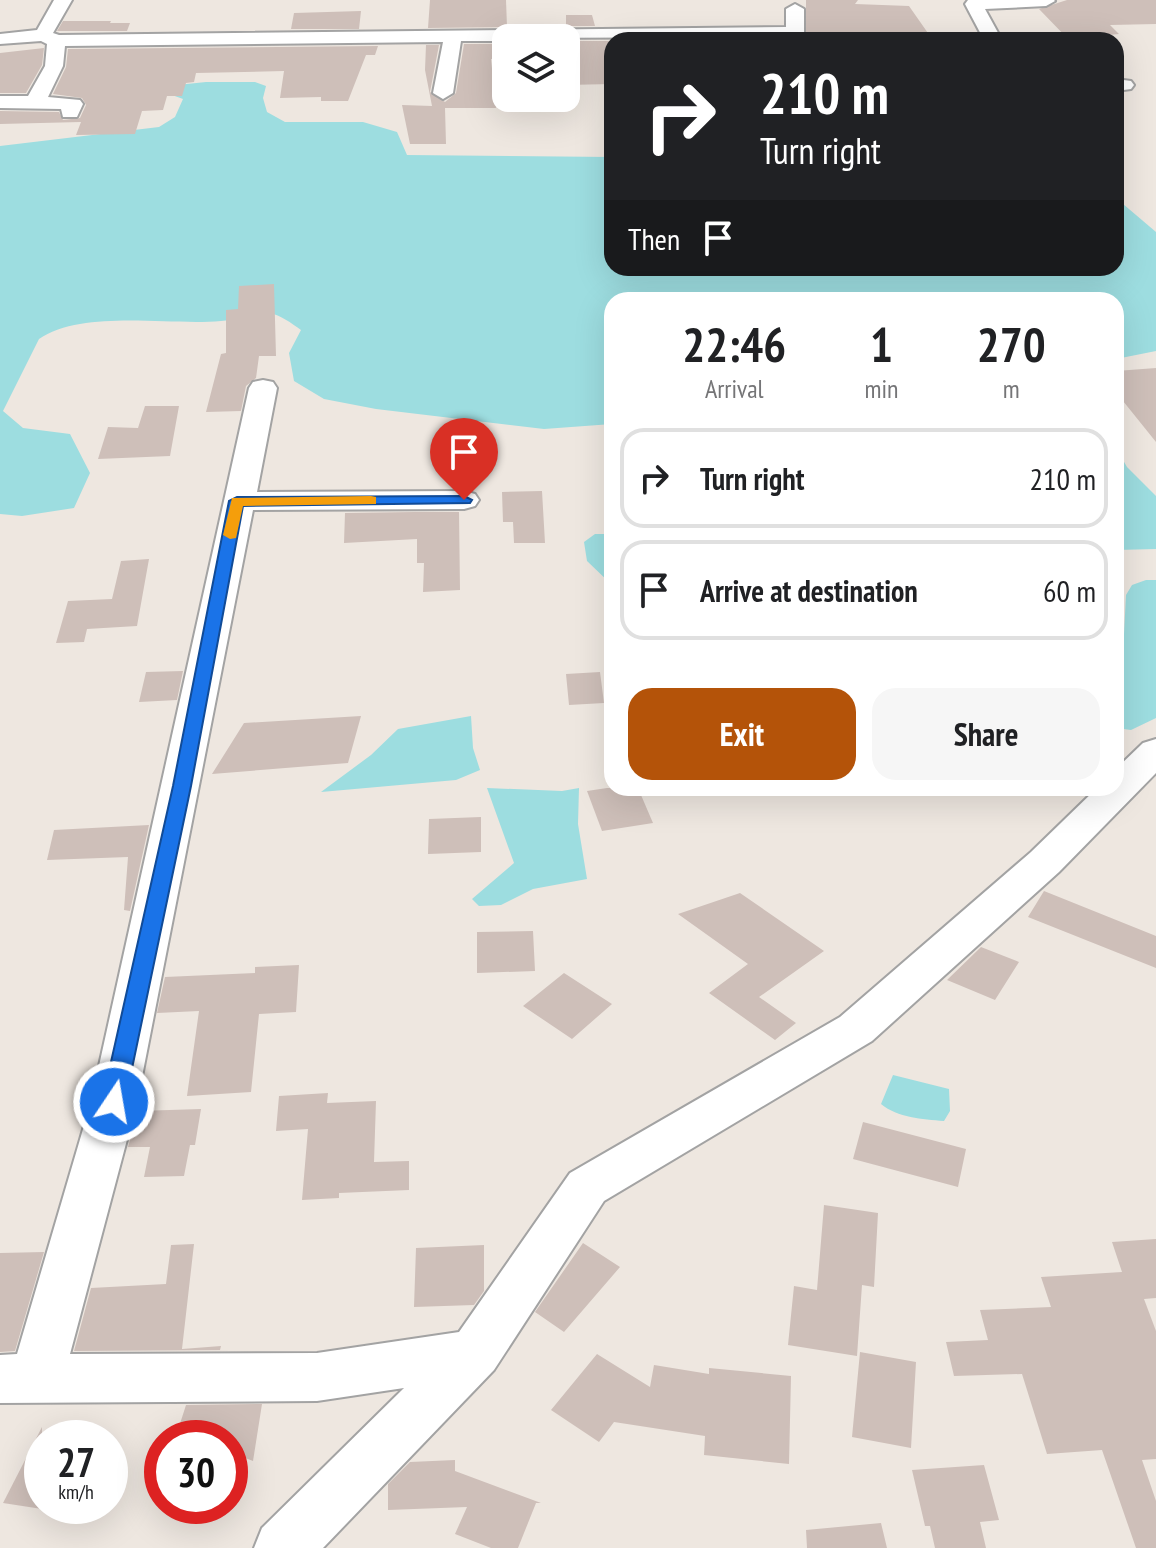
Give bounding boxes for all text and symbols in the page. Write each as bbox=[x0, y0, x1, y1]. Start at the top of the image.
map controls bbox=[492, 24, 580, 112]
button: layers bbox=[492, 24, 580, 112]
text: 210 m bbox=[760, 57, 889, 129]
icon: right bbox=[628, 64, 732, 168]
text: Turn right bbox=[760, 127, 881, 174]
icon: arrive bbox=[696, 216, 740, 260]
text: Then bbox=[628, 219, 680, 258]
text: 22:46 bbox=[682, 313, 786, 375]
text: 1 bbox=[870, 313, 893, 375]
text: 270 bbox=[977, 313, 1046, 375]
text: Arrival bbox=[705, 372, 764, 405]
text: min bbox=[864, 372, 898, 405]
text: m bbox=[1003, 372, 1020, 405]
pin bbox=[430, 418, 498, 500]
icon: arrive bbox=[442, 430, 486, 474]
icon: right bbox=[632, 456, 676, 500]
text: Turn right bbox=[700, 459, 804, 498]
text: 210 m bbox=[1030, 459, 1096, 498]
icon: arrive bbox=[632, 568, 676, 612]
text: Arrive at destination bbox=[700, 571, 918, 610]
text: 60 m bbox=[1043, 571, 1096, 610]
button: Exit bbox=[628, 688, 856, 780]
button: Share bbox=[872, 688, 1100, 780]
position arrow bbox=[72, 1060, 156, 1144]
speed limit sign: 30 bbox=[144, 1420, 248, 1524]
text: 27 bbox=[57, 1436, 95, 1488]
text: km/h bbox=[58, 1479, 94, 1505]

